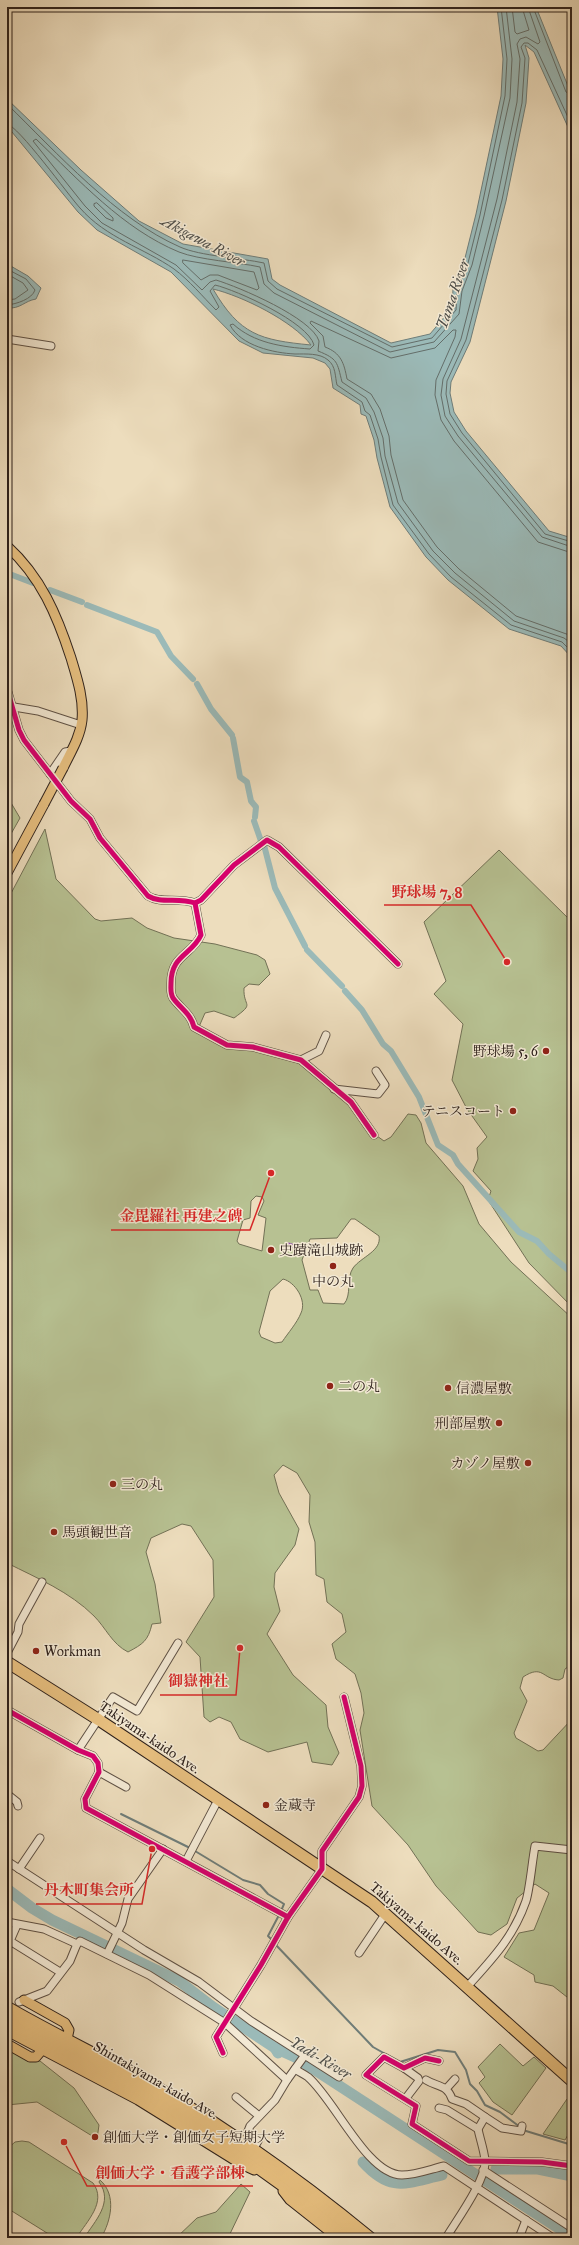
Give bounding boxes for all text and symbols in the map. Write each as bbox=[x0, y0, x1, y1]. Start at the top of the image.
water label: Akigawa River bbox=[156, 210, 249, 271]
water label: Tama River bbox=[433, 256, 474, 332]
callout: 野球場 7, 8 bbox=[384, 878, 471, 905]
text: 野球場 7, 8 bbox=[391, 883, 463, 901]
place label: 野球場 5, 6 bbox=[473, 1043, 539, 1060]
marker: 野球場 5, 6 bbox=[541, 1046, 551, 1056]
place label: テニスコート bbox=[422, 1103, 505, 1120]
marker: テニスコート bbox=[508, 1106, 518, 1116]
callout: 金毘羅社 再建之碑 bbox=[111, 1203, 250, 1230]
text: 金毘羅社 再建之碑 bbox=[119, 1207, 243, 1225]
place label: 史蹟滝山城跡 bbox=[279, 1242, 363, 1259]
marker: 史蹟滝山城跡 bbox=[266, 1245, 276, 1255]
marker: 中の丸 bbox=[328, 1261, 338, 1271]
place label: 中の丸 bbox=[312, 1273, 354, 1290]
place label: 二の丸 bbox=[338, 1378, 380, 1395]
place label: 信濃屋敷 bbox=[456, 1380, 512, 1397]
marker: 二の丸 bbox=[325, 1381, 335, 1391]
marker: 信濃屋敷 bbox=[443, 1383, 453, 1393]
place label: 刑部屋敷 bbox=[435, 1415, 491, 1432]
marker: 刑部屋敷 bbox=[494, 1418, 504, 1428]
place label: カゾノ屋敷 bbox=[451, 1455, 520, 1472]
marker: カゾノ屋敷 bbox=[523, 1458, 533, 1468]
place label: 三の丸 bbox=[121, 1476, 163, 1493]
marker: 三の丸 bbox=[108, 1479, 118, 1489]
place label: 馬頭観世音 bbox=[62, 1524, 132, 1541]
marker: 馬頭観世音 bbox=[49, 1527, 59, 1537]
place label: Workman bbox=[44, 1643, 101, 1660]
marker: Workman bbox=[31, 1646, 41, 1656]
callout: 御嶽神社 bbox=[160, 1668, 236, 1695]
text: 御嶽神社 bbox=[168, 1672, 228, 1690]
street label: Takiyama-kaido Ave. bbox=[96, 1697, 204, 1778]
place label: 金蔵寺 bbox=[274, 1797, 316, 1814]
marker: 金蔵寺 bbox=[261, 1800, 271, 1810]
callout: 丹木町集会所 bbox=[36, 1877, 142, 1904]
street label: Takiyama-kaido Ave. bbox=[366, 1878, 467, 1969]
text: 丹木町集会所 bbox=[44, 1881, 134, 1899]
water label: Yadi-River bbox=[287, 2033, 355, 2084]
street label: Shintakiyama-kaido Ave. bbox=[90, 2038, 221, 2123]
place label: 創価大学・創価女子短期大学 bbox=[103, 2129, 285, 2146]
marker: 創価大学・創価女子短期大学 bbox=[90, 2132, 100, 2142]
callout: 創価大学・看護学部棟 bbox=[87, 2159, 253, 2186]
text: 創価大学・看護学部棟 bbox=[95, 2164, 245, 2182]

